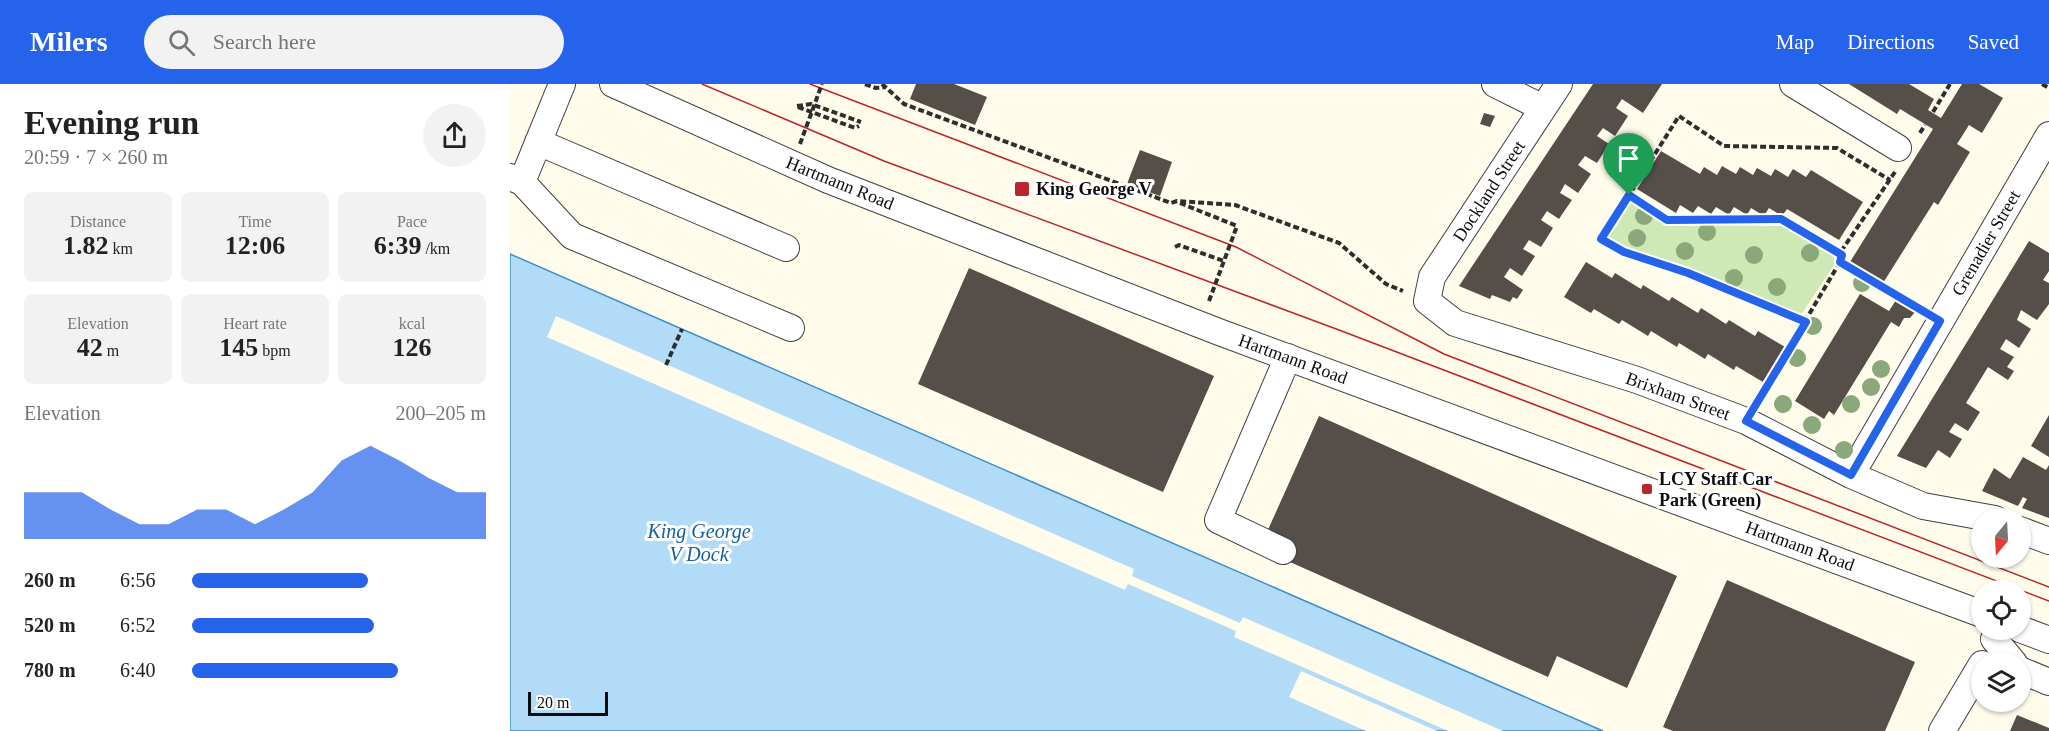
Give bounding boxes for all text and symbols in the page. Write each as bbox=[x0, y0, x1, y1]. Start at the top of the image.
search box bbox=[144, 15, 564, 69]
text: Milers bbox=[30, 26, 108, 57]
icon: search bbox=[165, 26, 198, 59]
text: Search here bbox=[213, 29, 316, 54]
text: Map bbox=[1776, 30, 1814, 54]
text: Directions bbox=[1847, 30, 1935, 54]
text: Saved bbox=[1968, 30, 2019, 54]
button: share bbox=[423, 104, 486, 167]
text: Evening run bbox=[24, 105, 199, 141]
pin bbox=[1603, 133, 1654, 195]
street label: Dockland Street bbox=[1449, 137, 1529, 245]
icon: arrive bbox=[1612, 142, 1645, 175]
text: 20:59 · 7 × 260 m bbox=[24, 146, 168, 168]
street label: Hartmann Road bbox=[783, 152, 897, 214]
place label: King George V bbox=[1036, 179, 1152, 199]
marker: King George V bbox=[1013, 180, 1031, 198]
street label: Grenadier Street bbox=[1948, 187, 2024, 299]
text: Distance bbox=[70, 213, 126, 230]
text: Time bbox=[238, 213, 272, 230]
text: Pace bbox=[397, 213, 427, 230]
text: 1.82 bbox=[63, 231, 109, 260]
text: 12:06 bbox=[225, 231, 285, 260]
text: 6:39 bbox=[374, 231, 421, 260]
text: km bbox=[109, 240, 133, 257]
text: /km bbox=[421, 240, 450, 257]
text: Elevation bbox=[67, 315, 129, 332]
text: Heart rate bbox=[223, 315, 287, 332]
text: kcal bbox=[399, 315, 425, 332]
street label: Hartmann Road bbox=[1236, 330, 1350, 388]
text: 42 bbox=[77, 333, 103, 362]
text: 145 bbox=[219, 333, 258, 362]
text: 126 bbox=[393, 333, 432, 362]
text: m bbox=[103, 342, 119, 359]
text: bpm bbox=[258, 342, 291, 359]
street label: Brixham Street bbox=[1623, 368, 1733, 424]
text: Elevation bbox=[24, 402, 101, 424]
text: 200–205 m bbox=[395, 402, 486, 424]
place label: LCY Staff Car Park (Green) bbox=[1659, 469, 1772, 511]
marker: LCY Staff Car Park (Green) bbox=[1640, 482, 1654, 496]
north arrow bbox=[1971, 508, 2031, 568]
map controls bbox=[1971, 508, 2031, 712]
street label: Hartmann Road bbox=[1743, 517, 1857, 575]
water label: King George V Dock bbox=[646, 520, 751, 565]
text: 260 m bbox=[24, 569, 76, 591]
text: 6:56 bbox=[120, 569, 156, 591]
button: locate bbox=[1971, 580, 2031, 640]
text: 520 m bbox=[24, 614, 76, 636]
text: 6:52 bbox=[120, 614, 156, 636]
button: layers bbox=[1971, 652, 2031, 712]
text: 780 m bbox=[24, 659, 76, 681]
text: 6:40 bbox=[120, 659, 156, 681]
scale bar bbox=[528, 689, 608, 716]
text: 20 m bbox=[537, 694, 569, 711]

